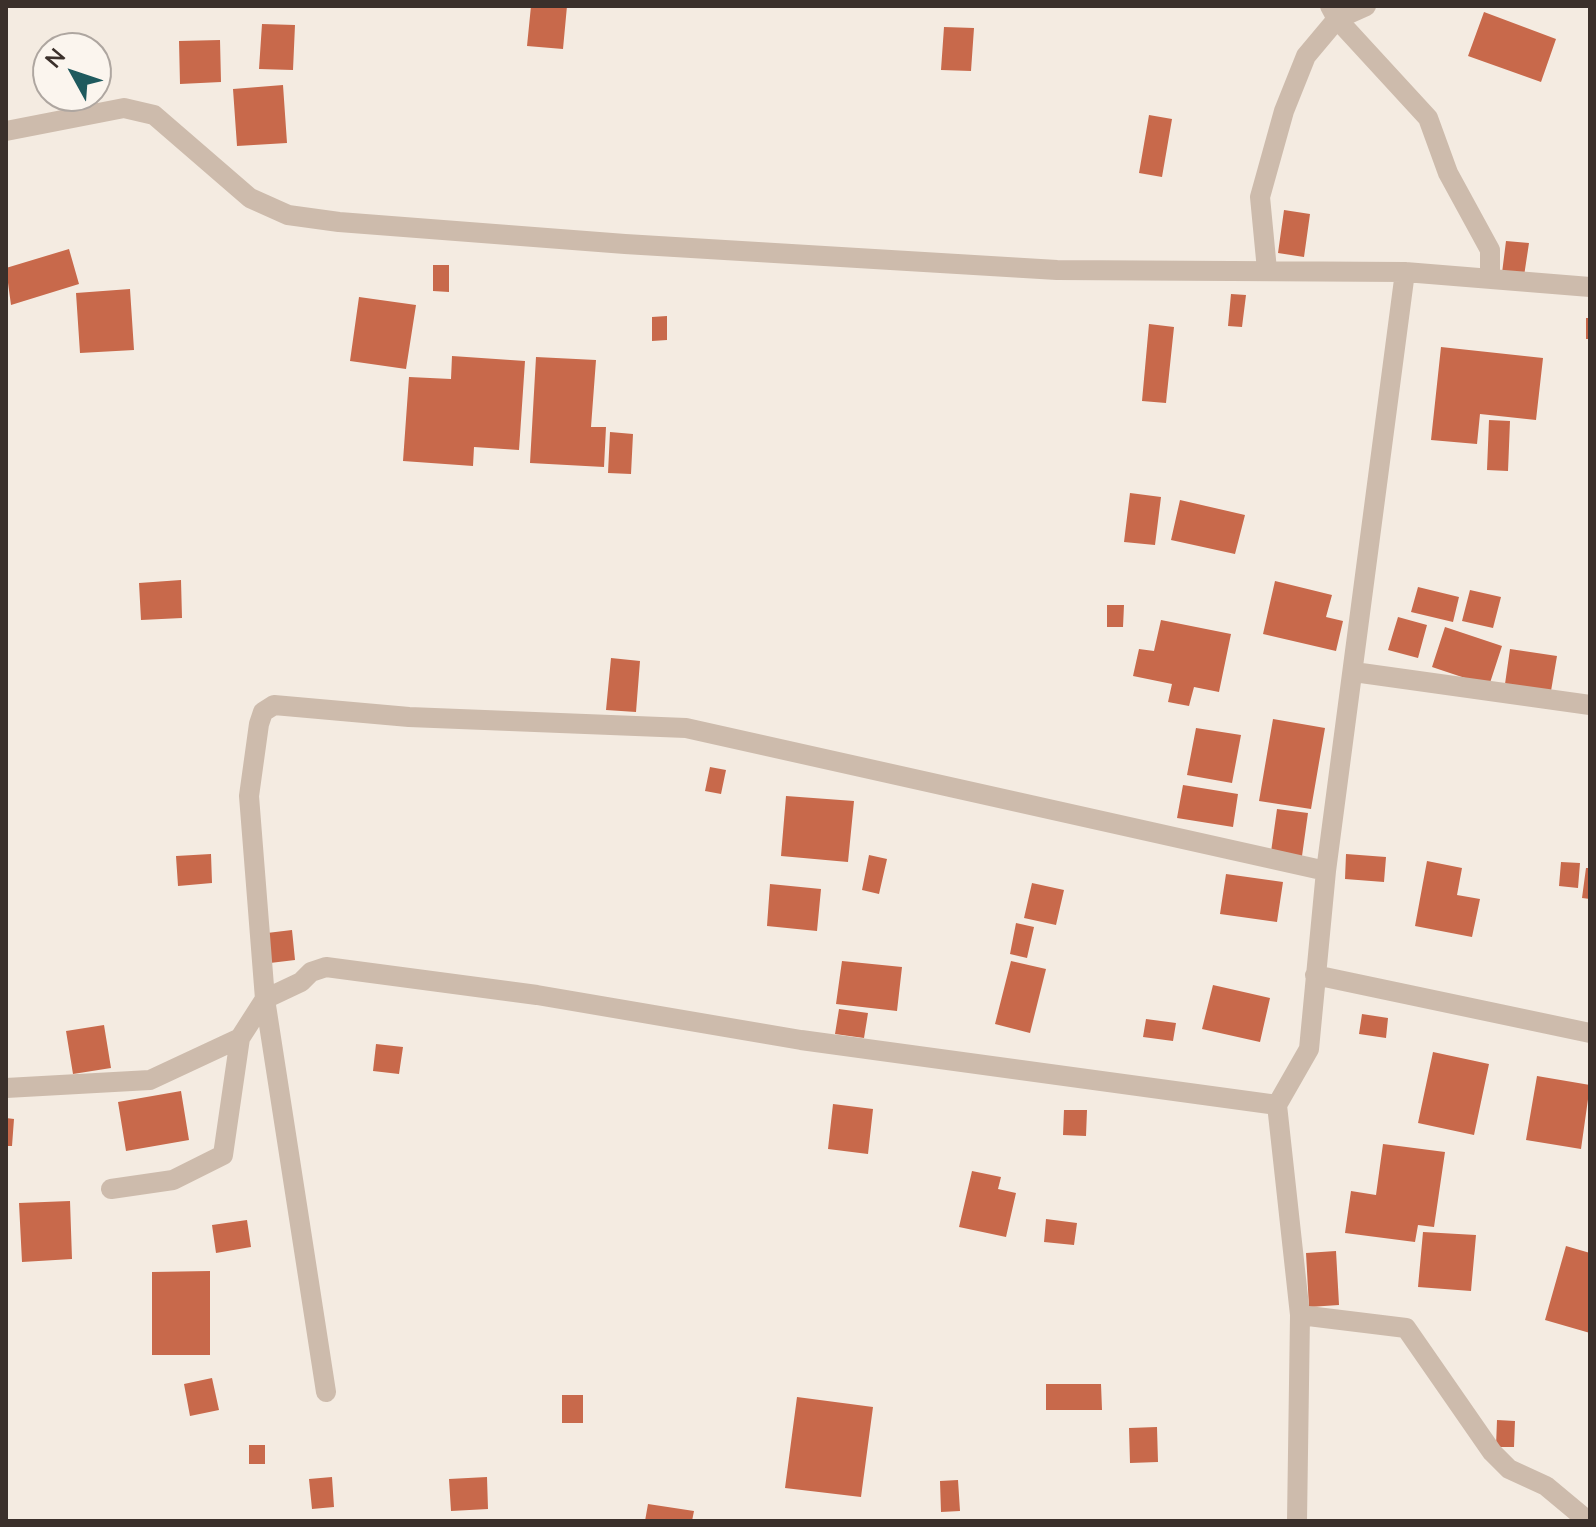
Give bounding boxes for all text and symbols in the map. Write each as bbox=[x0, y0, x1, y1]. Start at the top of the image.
north arrow bbox=[32, 32, 112, 112]
text: N bbox=[39, 42, 71, 73]

